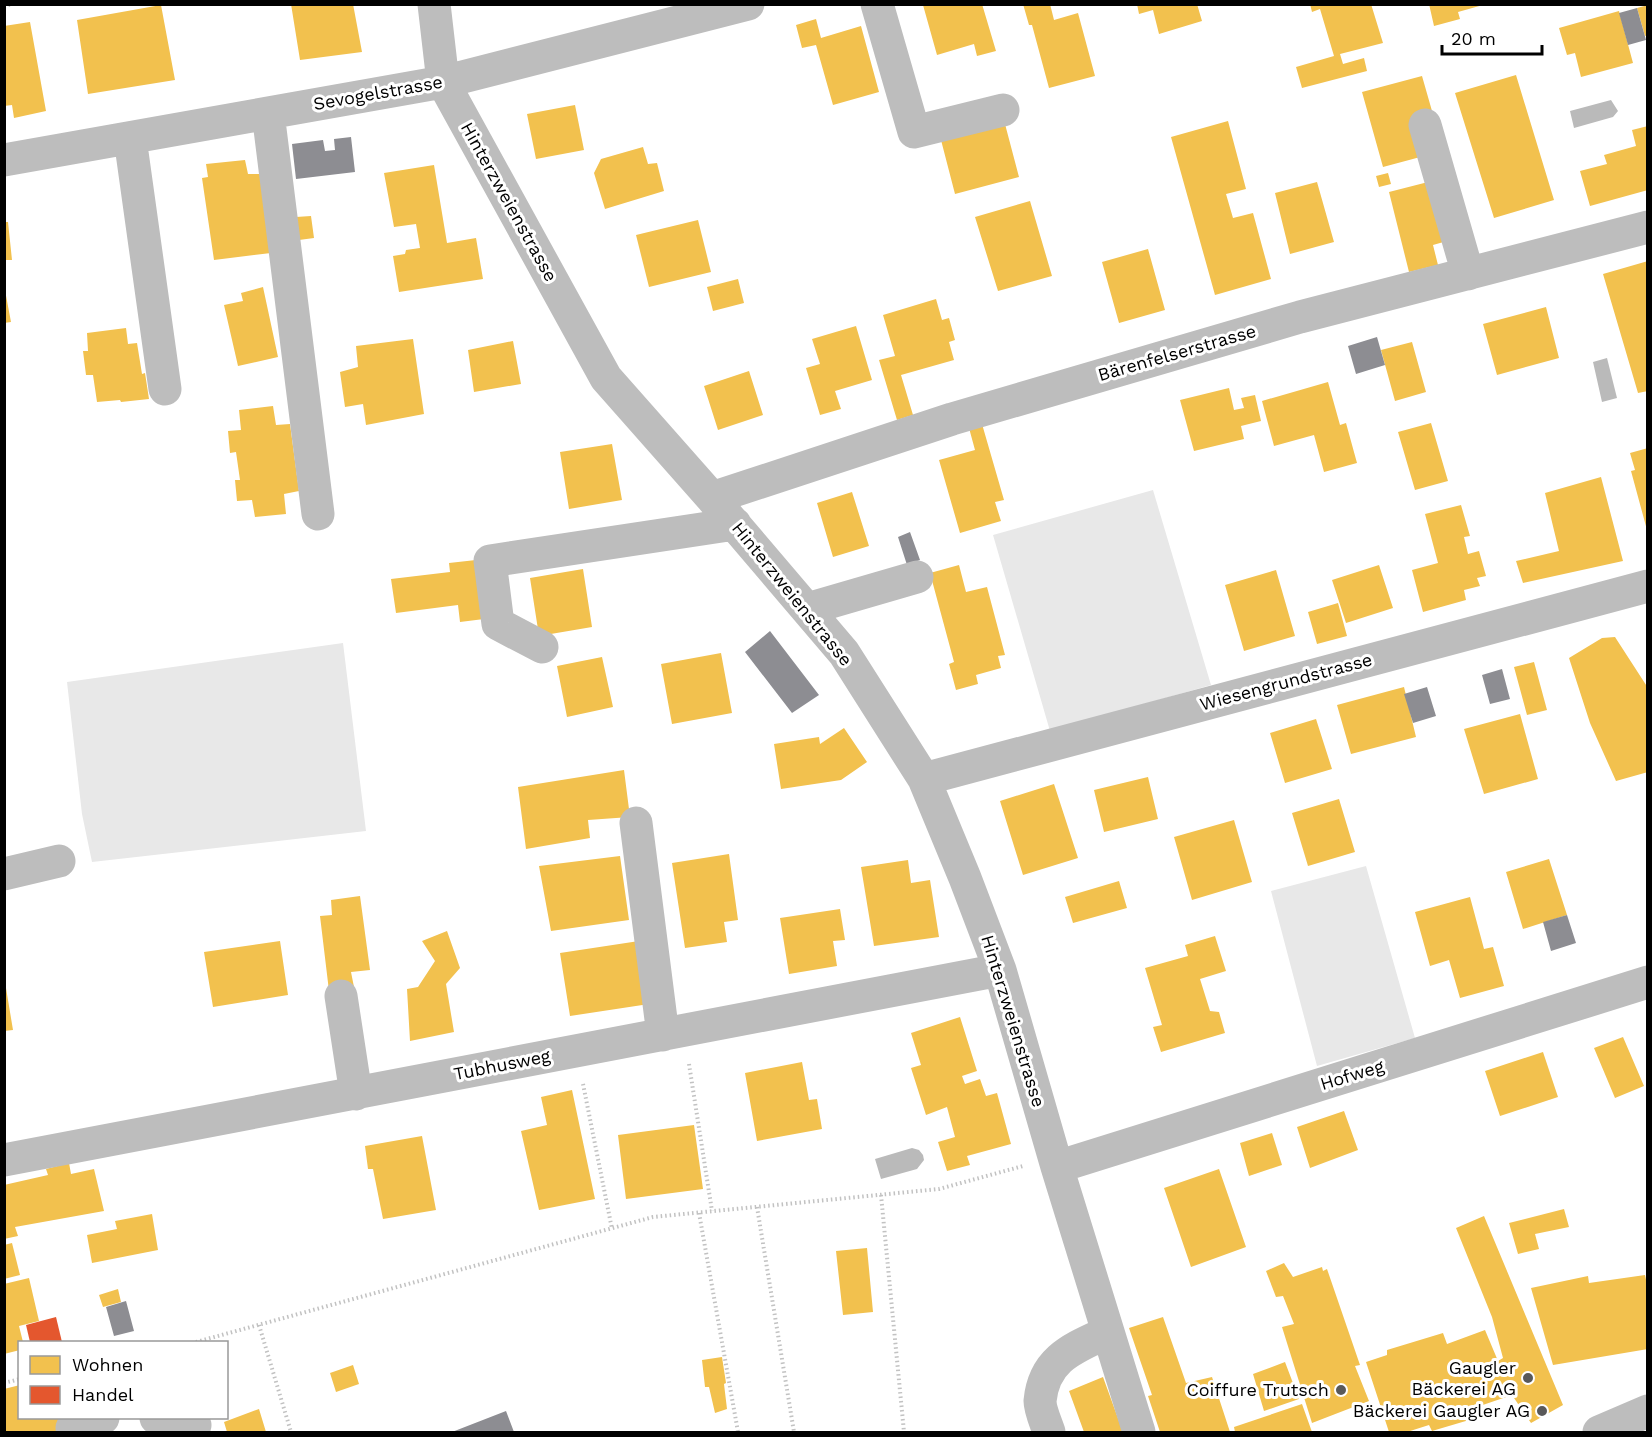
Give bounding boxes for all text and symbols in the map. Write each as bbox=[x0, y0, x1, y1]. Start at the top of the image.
scale bar bbox=[1442, 18, 1542, 56]
text: 20 m bbox=[1451, 28, 1496, 49]
street label: Sevogelstrasse bbox=[312, 71, 444, 114]
street label: Hinterzweienstrasse bbox=[457, 118, 562, 285]
street label: Bärenfelserstrasse bbox=[1095, 320, 1258, 385]
street label: Hinterzweienstrasse bbox=[728, 518, 857, 670]
street label: Wiesengrundstrasse bbox=[1197, 648, 1374, 715]
street label: Hinterzweienstrasse bbox=[977, 932, 1050, 1110]
street label: Tubhusweg bbox=[452, 1045, 552, 1084]
street label: Hofweg bbox=[1317, 1055, 1387, 1094]
legend bbox=[18, 1341, 228, 1419]
text: Wohnen bbox=[72, 1354, 143, 1375]
place label: Gaugler Bäckerei AG bbox=[1412, 1357, 1516, 1399]
marker: Gaugler Bäckerei AG bbox=[1521, 1371, 1535, 1385]
place label: Coiffure Trutsch bbox=[1186, 1379, 1329, 1400]
marker: Coiffure Trutsch bbox=[1334, 1383, 1348, 1397]
text: Handel bbox=[72, 1384, 134, 1405]
place label: Bäckerei Gaugler AG bbox=[1353, 1400, 1530, 1421]
marker: Bäckerei Gaugler AG bbox=[1535, 1404, 1549, 1418]

